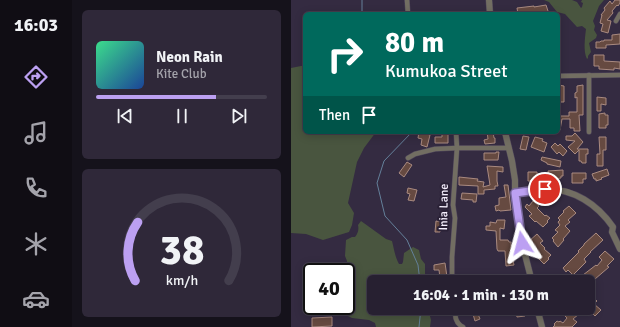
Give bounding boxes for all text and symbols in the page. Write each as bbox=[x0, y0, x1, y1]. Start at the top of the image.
text: 16:03 bbox=[14, 14, 58, 36]
text: 80 m bbox=[385, 26, 444, 60]
icon: right bbox=[319, 28, 371, 80]
text: Neon Rain bbox=[156, 48, 223, 66]
text: Kumukoa Street bbox=[385, 60, 507, 82]
icon: directions bbox=[22, 63, 50, 91]
text: Kite Club bbox=[156, 66, 207, 82]
icon: arrive bbox=[358, 104, 380, 126]
icon: previous bbox=[114, 105, 136, 127]
icon: pause bbox=[171, 105, 193, 127]
icon: next bbox=[228, 105, 250, 127]
text: Then bbox=[319, 106, 350, 124]
icon: music bbox=[22, 119, 50, 147]
pin bbox=[528, 172, 562, 206]
icon: phone bbox=[22, 174, 50, 202]
icon: arrive bbox=[534, 178, 556, 200]
street label: Inia Lane bbox=[436, 183, 452, 231]
position arrow bbox=[501, 222, 543, 264]
text: 38 bbox=[159, 225, 204, 276]
icon: climate bbox=[22, 230, 50, 258]
speed limit sign: 40 bbox=[303, 263, 355, 315]
text: km/h bbox=[165, 271, 198, 288]
icon: car bbox=[22, 285, 50, 313]
text: 16:04 · 1 min · 130 m bbox=[413, 286, 549, 304]

